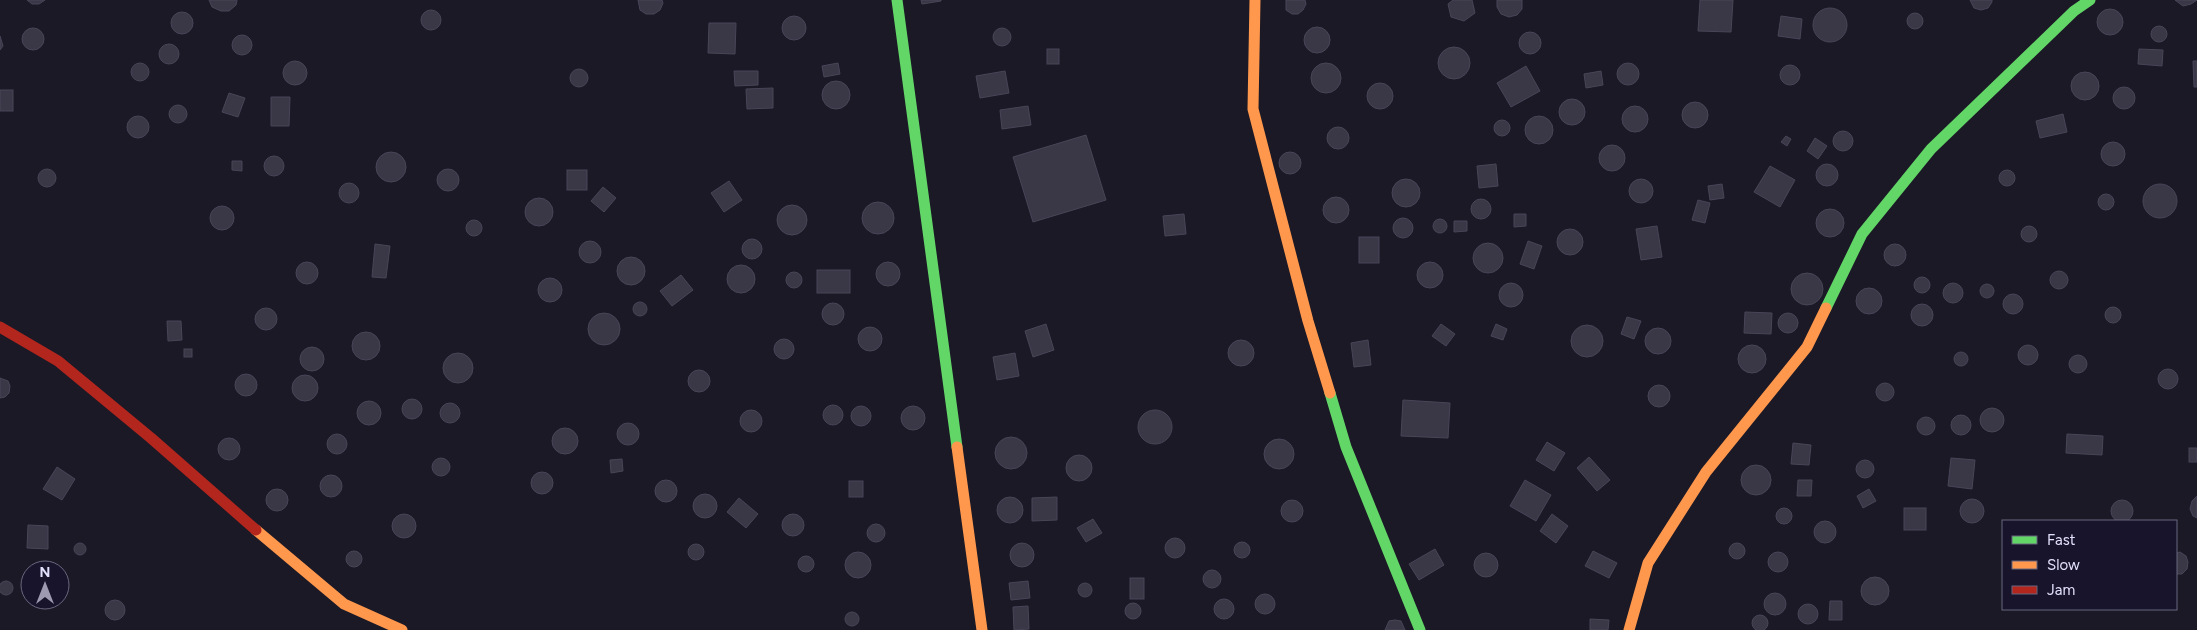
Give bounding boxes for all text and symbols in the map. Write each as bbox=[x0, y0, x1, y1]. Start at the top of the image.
legend bbox=[2002, 520, 2177, 610]
text: Fast bbox=[2047, 531, 2076, 549]
text: Slow bbox=[2047, 556, 2080, 574]
north arrow bbox=[20, 560, 70, 610]
text: N bbox=[40, 564, 50, 581]
text: Jam bbox=[2047, 581, 2075, 599]

